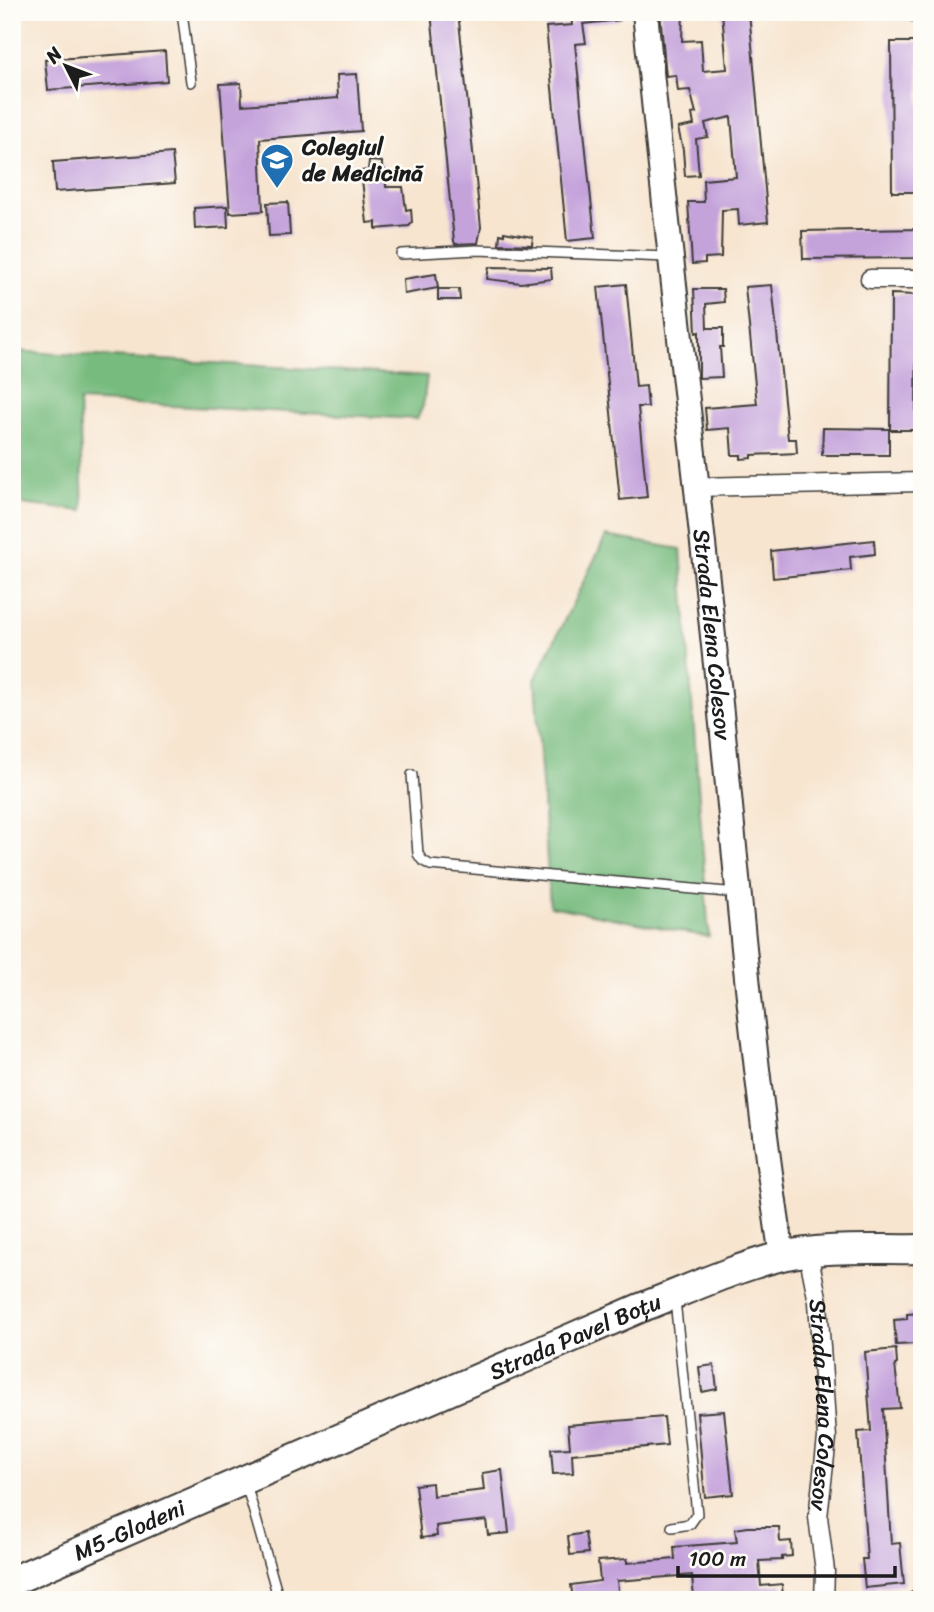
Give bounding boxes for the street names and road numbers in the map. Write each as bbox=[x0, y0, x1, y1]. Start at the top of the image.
street label: Strada Elena Colesov bbox=[681, 527, 744, 743]
street label: Strada Pavel Boțu bbox=[482, 1282, 668, 1392]
street label: Strada Elena Colesov bbox=[797, 1298, 847, 1514]
street label: M5-Glodeni bbox=[67, 1488, 193, 1573]

